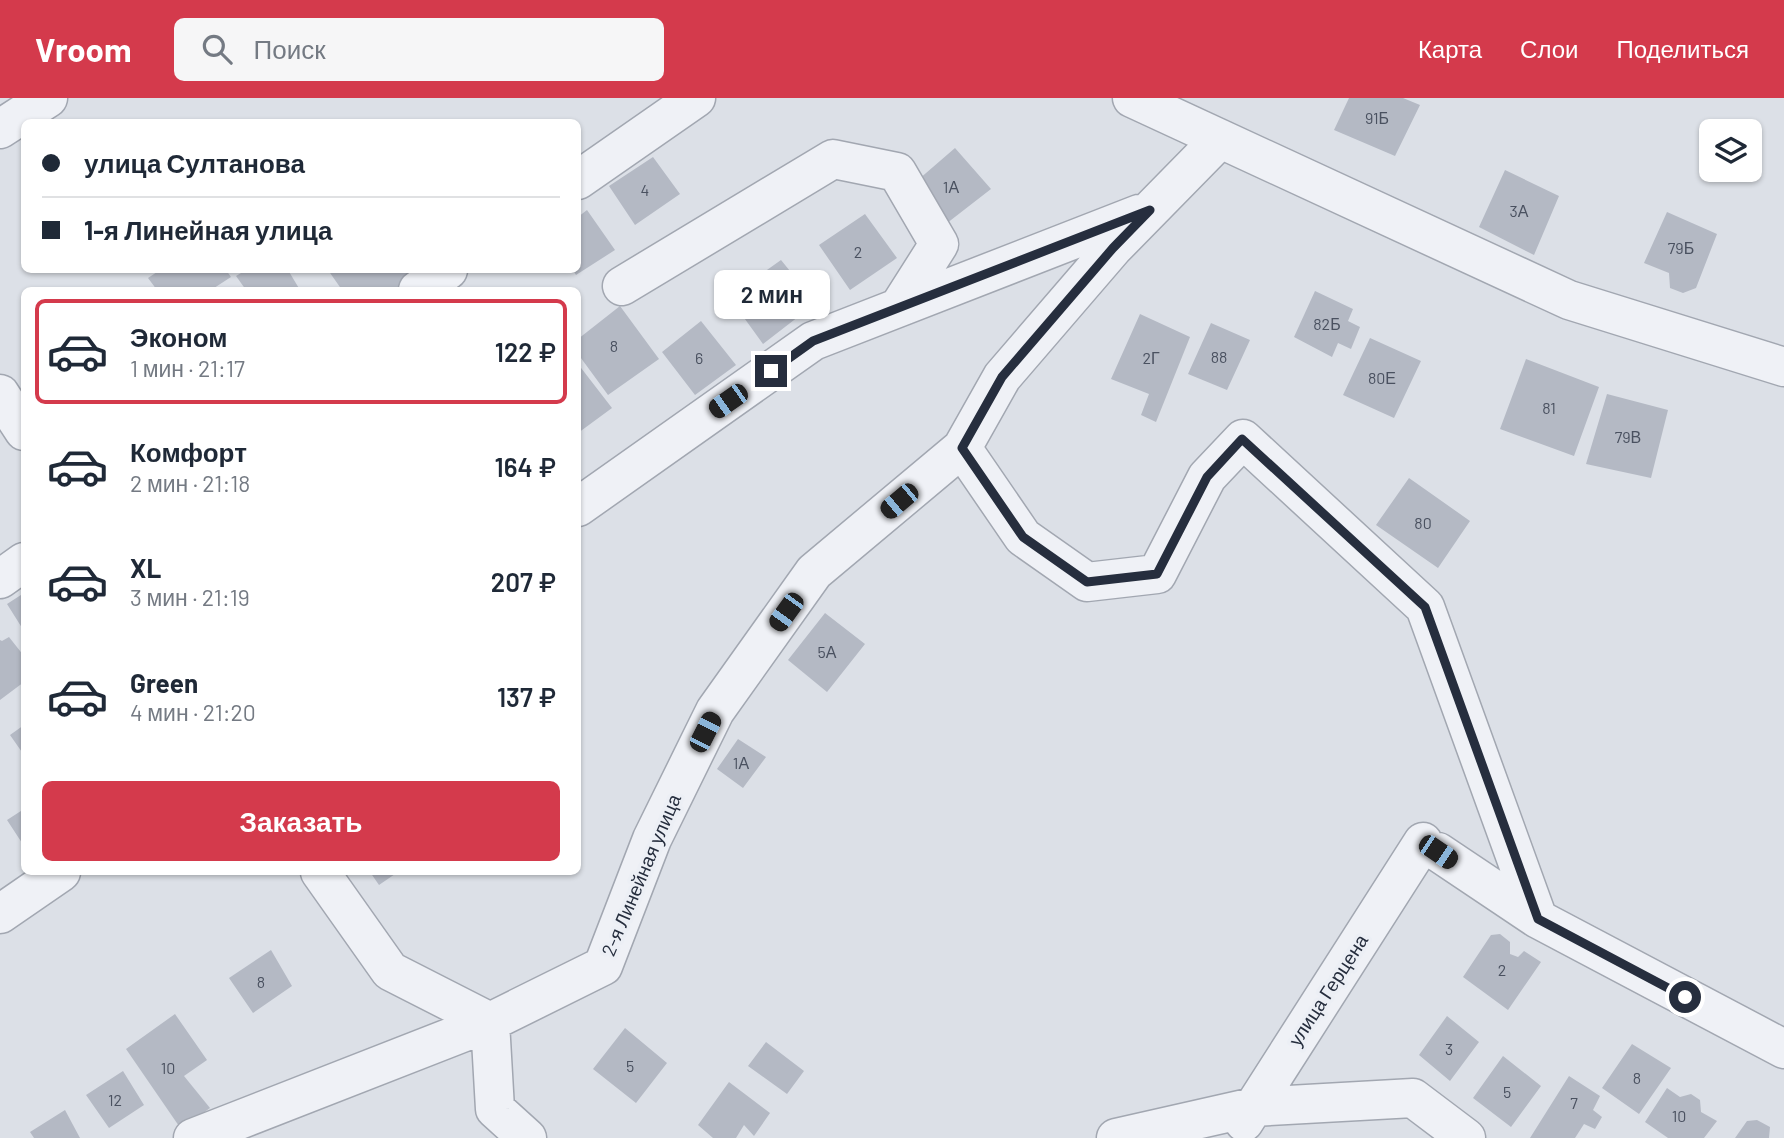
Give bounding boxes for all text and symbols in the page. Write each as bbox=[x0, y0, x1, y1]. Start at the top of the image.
search box bbox=[174, 18, 664, 81]
text: Vroom bbox=[35, 29, 132, 69]
icon: search bbox=[198, 30, 236, 68]
text: Поиск bbox=[254, 33, 326, 64]
text: Карта bbox=[1418, 34, 1482, 63]
text: Слои bbox=[1520, 34, 1578, 63]
text: Поделиться bbox=[1616, 34, 1749, 63]
house number: 91Б bbox=[1365, 108, 1389, 127]
map controls bbox=[1699, 119, 1762, 182]
button: layers bbox=[1699, 119, 1762, 182]
text: улица Султанова bbox=[84, 147, 305, 178]
house number: 1А bbox=[943, 177, 959, 196]
house number: 4 bbox=[641, 180, 649, 199]
house number: 3А bbox=[1510, 201, 1529, 220]
text: 1-я Линейная улица bbox=[84, 214, 333, 245]
house number: 79Б bbox=[1668, 238, 1694, 257]
house number: 2 bbox=[854, 242, 862, 261]
callout: 2 мин bbox=[713, 270, 829, 318]
text: 2 мин bbox=[741, 280, 803, 308]
house number: 82Б bbox=[1313, 314, 1341, 333]
icon: car bbox=[46, 320, 109, 383]
text: Эконом bbox=[130, 321, 228, 352]
text: 122 ₽ bbox=[495, 336, 556, 367]
house number: 8 bbox=[610, 336, 618, 355]
house number: 88 bbox=[1211, 347, 1227, 366]
house number: 6 bbox=[695, 348, 703, 367]
house number: 2Г bbox=[1142, 348, 1160, 367]
text: 1 мин · 21:17 bbox=[130, 354, 245, 382]
route end bbox=[755, 355, 787, 387]
house number: 80Е bbox=[1368, 368, 1396, 387]
car bbox=[705, 380, 752, 422]
house number: 81 bbox=[1542, 398, 1556, 417]
house number: 79В bbox=[1615, 427, 1641, 446]
icon: car bbox=[46, 435, 109, 498]
text: Комфорт bbox=[130, 436, 247, 467]
text: 164 ₽ bbox=[494, 451, 556, 482]
text: 2 мин · 21:18 bbox=[130, 469, 250, 497]
car bbox=[877, 479, 922, 523]
house number: 80 bbox=[1414, 513, 1432, 532]
icon: car bbox=[46, 550, 109, 613]
text: XL bbox=[130, 552, 161, 583]
text: 207 ₽ bbox=[491, 566, 556, 597]
text: 3 мин · 21:19 bbox=[130, 583, 250, 611]
car bbox=[766, 589, 807, 635]
house number: 5А bbox=[818, 642, 837, 661]
icon: car bbox=[46, 665, 109, 728]
text: Green bbox=[130, 667, 198, 698]
text: 137 ₽ bbox=[497, 681, 556, 712]
text: 4 мин · 21:20 bbox=[130, 698, 256, 726]
car bbox=[687, 709, 724, 755]
house number: 1А bbox=[733, 753, 749, 772]
button: Заказать bbox=[42, 781, 560, 861]
street label: 2-я Линейная улица bbox=[596, 790, 685, 959]
car bbox=[1415, 832, 1462, 872]
street label: улица Герцена bbox=[1283, 929, 1372, 1050]
house number: 2 bbox=[1498, 960, 1506, 979]
house number: 8 bbox=[257, 972, 265, 991]
route start bbox=[1669, 981, 1701, 1013]
house number: 3 bbox=[1445, 1039, 1453, 1058]
house number: 5 bbox=[626, 1056, 634, 1075]
house number: 10 bbox=[161, 1058, 175, 1077]
house number: 8 bbox=[1633, 1068, 1641, 1087]
house number: 5 bbox=[1503, 1082, 1511, 1101]
house number: 12 bbox=[108, 1090, 122, 1109]
house number: 7 bbox=[1570, 1093, 1578, 1112]
house number: 10 bbox=[1672, 1106, 1686, 1125]

